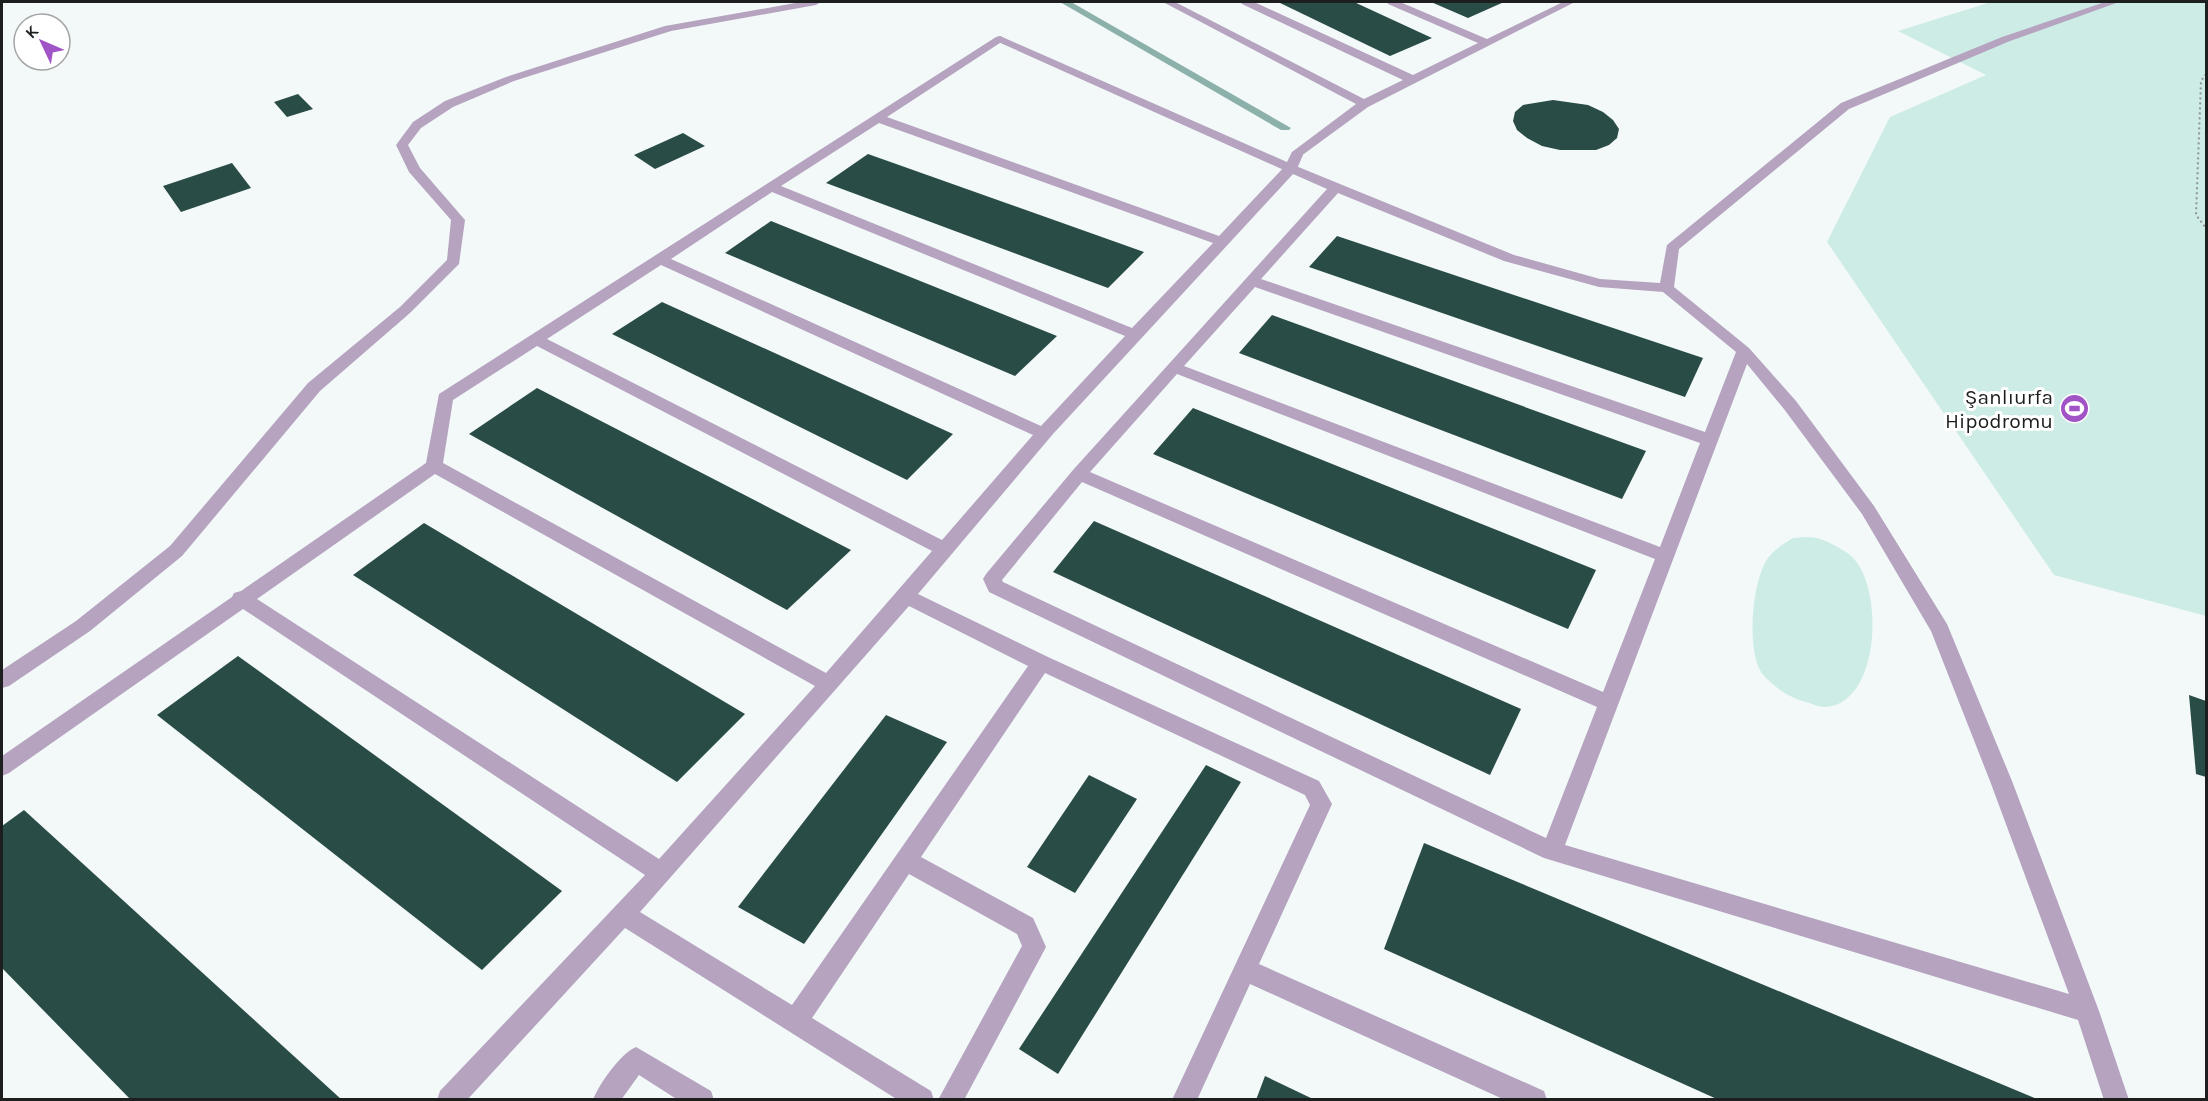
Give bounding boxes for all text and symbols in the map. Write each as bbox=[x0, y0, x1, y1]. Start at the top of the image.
north arrow bbox=[12, 12, 72, 72]
text: K bbox=[21, 21, 42, 42]
place label: Şanlıurfa Hipodromu bbox=[1945, 385, 2053, 433]
sports icon: Şanlıurfa Hipodromu bbox=[2058, 393, 2090, 425]

